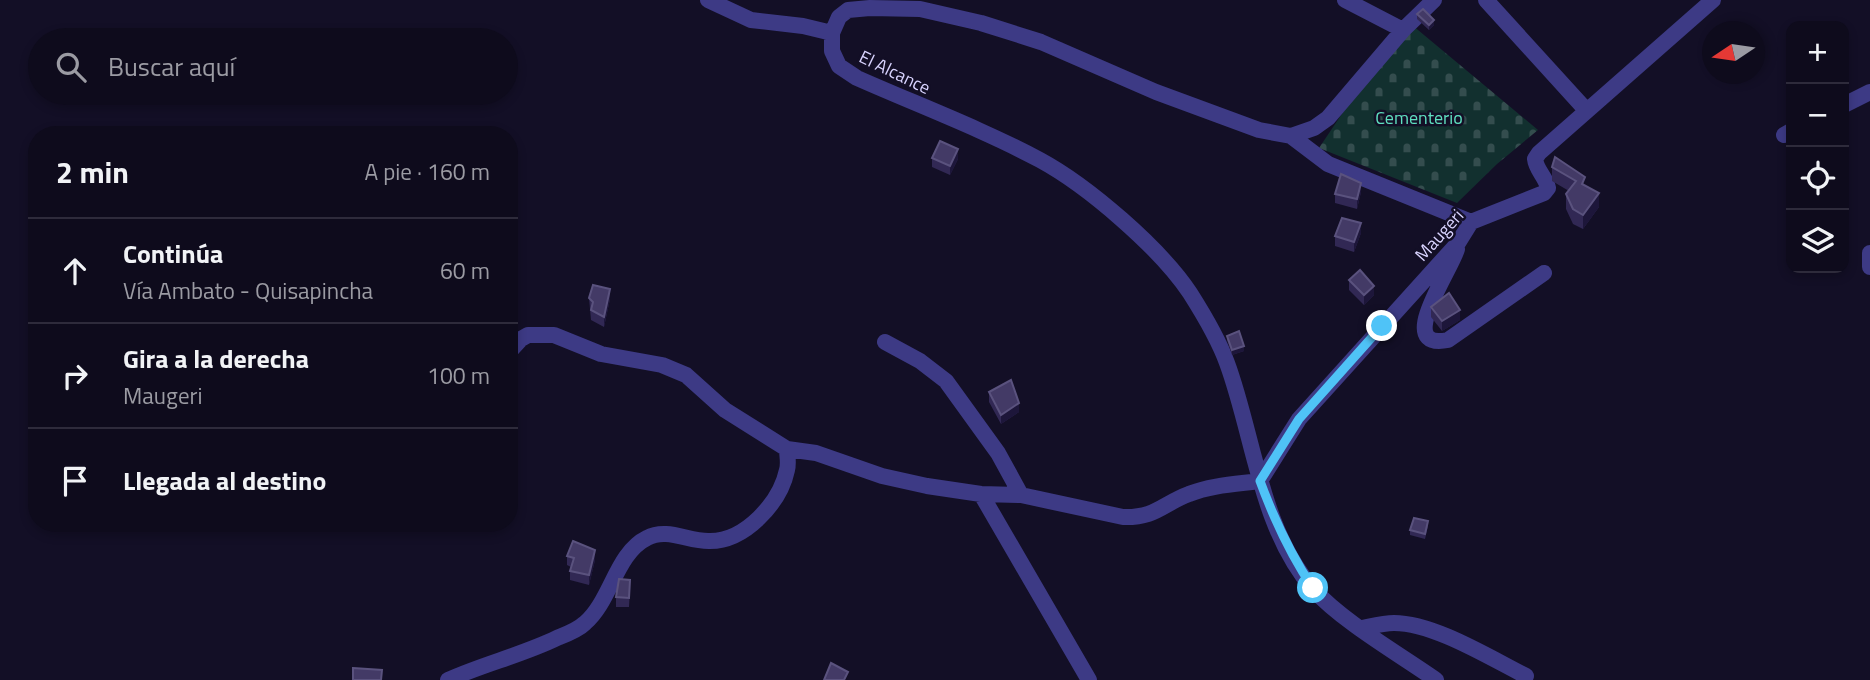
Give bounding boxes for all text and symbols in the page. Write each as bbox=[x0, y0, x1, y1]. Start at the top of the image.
north arrow bbox=[1702, 21, 1765, 84]
map controls bbox=[1786, 21, 1849, 273]
button: + bbox=[1786, 21, 1849, 84]
search box bbox=[28, 28, 518, 105]
street label: El Alcance bbox=[855, 43, 935, 101]
text: Buscar aquí bbox=[108, 47, 235, 86]
icon: search bbox=[52, 48, 90, 86]
button: − bbox=[1786, 84, 1849, 147]
park label: Cementerio bbox=[1375, 104, 1463, 131]
button: locate bbox=[1786, 147, 1849, 210]
text: 2 min bbox=[56, 149, 129, 195]
text: A pie · 160 m bbox=[364, 154, 490, 189]
street label: Maugeri bbox=[1408, 203, 1470, 267]
button: layers bbox=[1786, 210, 1849, 273]
text: Continúa bbox=[123, 234, 223, 273]
icon: ahead bbox=[56, 252, 94, 290]
text: 60 m bbox=[440, 253, 490, 288]
text: Vía Ambato - Quisapincha bbox=[123, 273, 373, 308]
route end bbox=[1366, 310, 1397, 341]
text: Gira a la derecha bbox=[123, 339, 309, 378]
icon: right bbox=[56, 357, 94, 395]
text: 100 m bbox=[427, 358, 490, 393]
text: Maugeri bbox=[123, 378, 203, 413]
text: Llegada al destino bbox=[123, 461, 326, 500]
icon: arrive bbox=[56, 462, 94, 500]
route start bbox=[1297, 572, 1328, 603]

